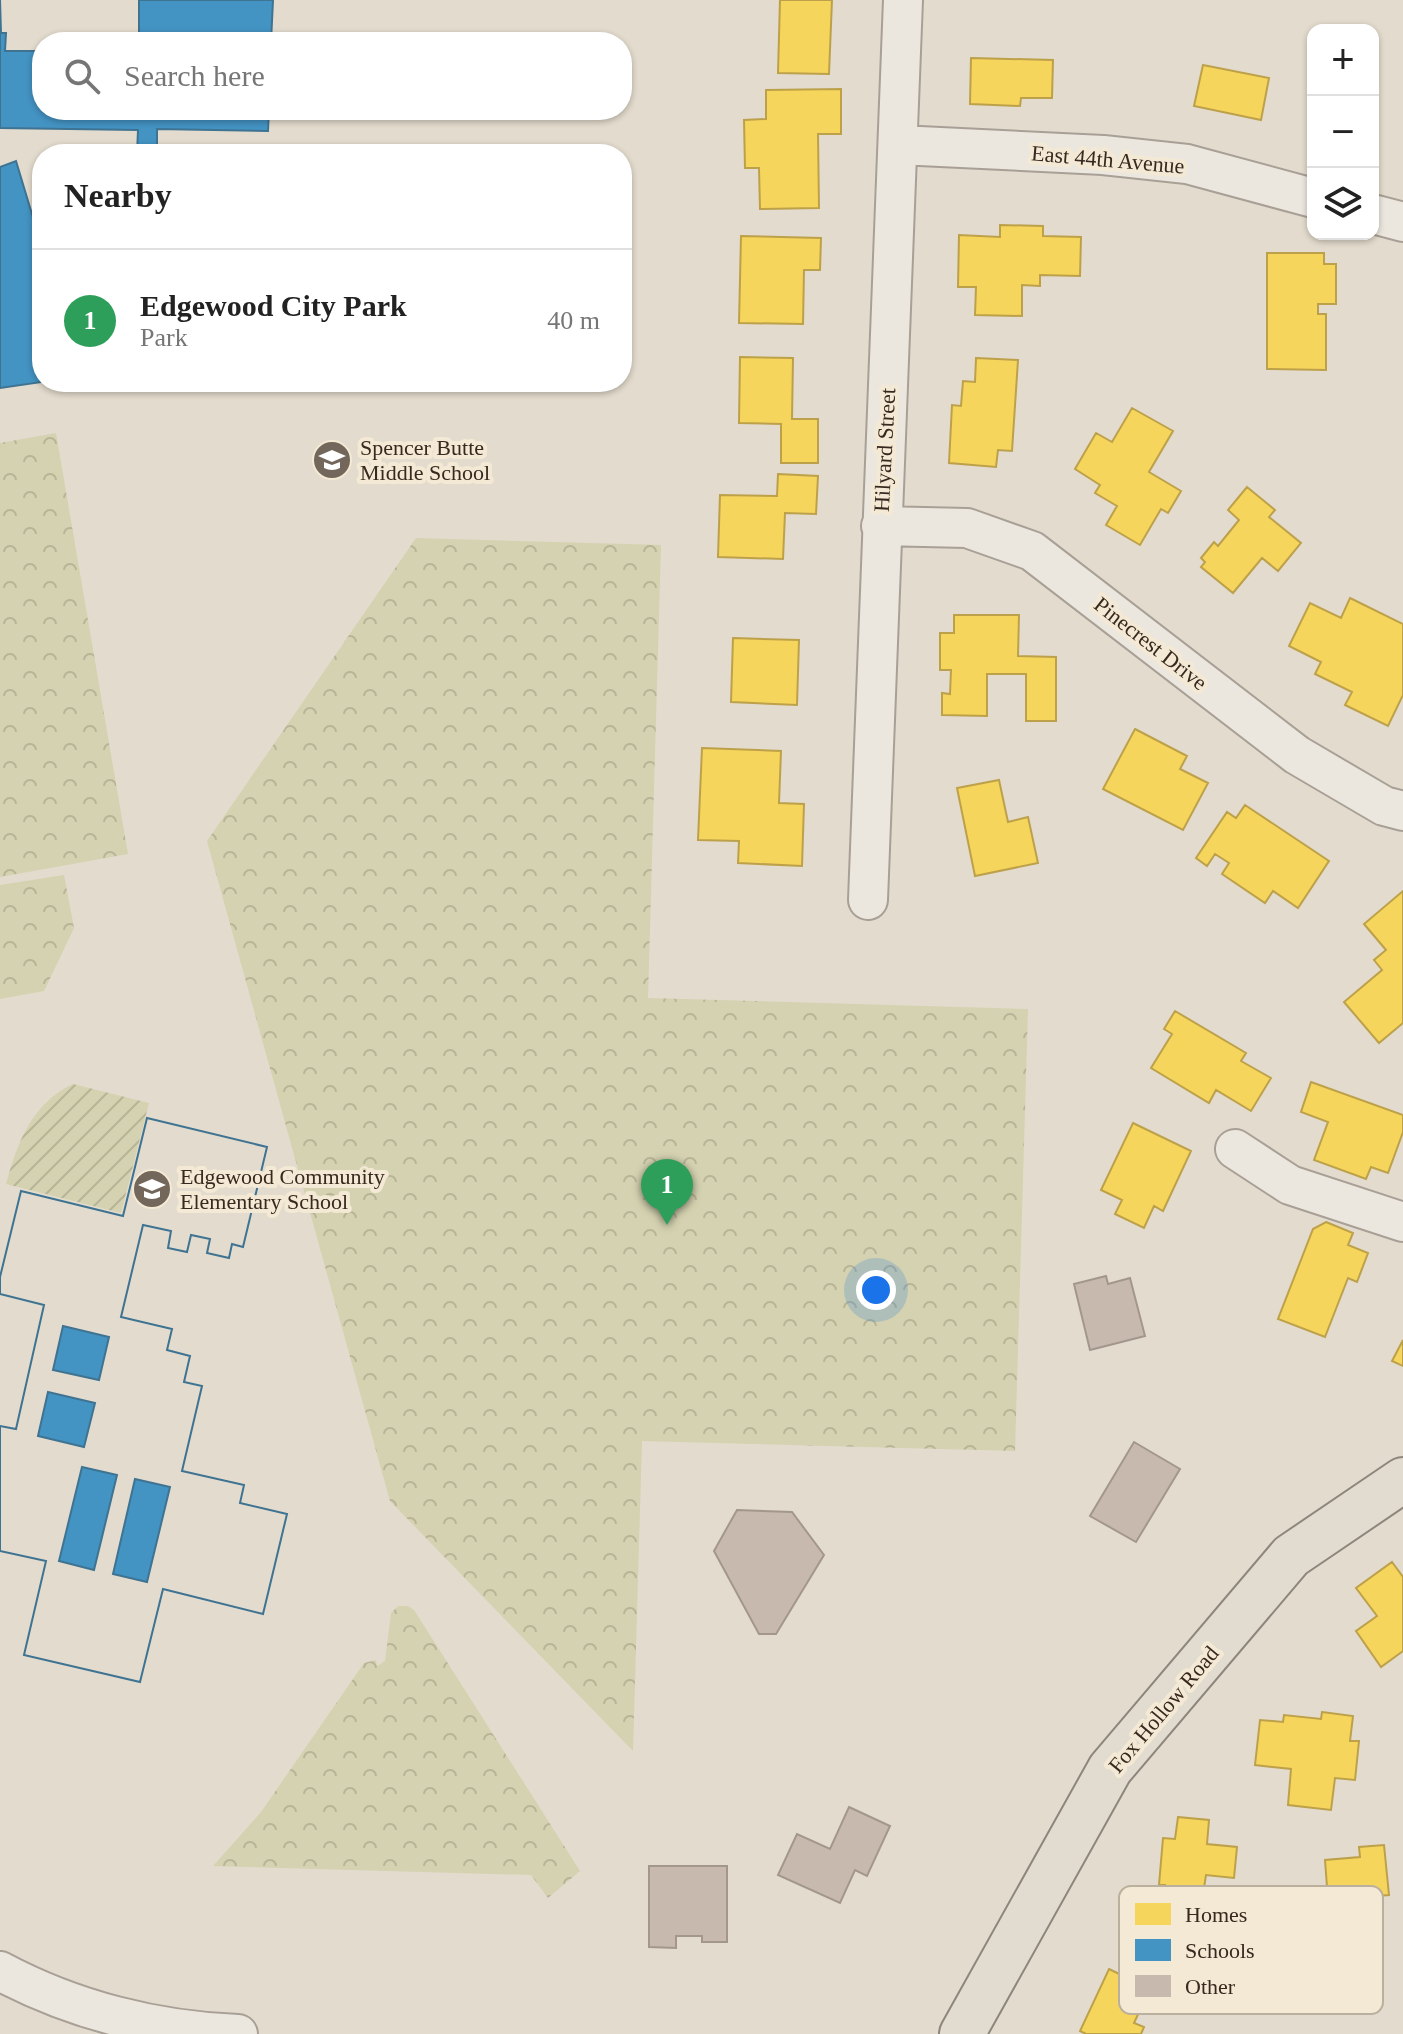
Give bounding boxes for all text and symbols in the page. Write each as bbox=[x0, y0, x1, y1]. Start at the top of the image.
map controls bbox=[1307, 24, 1379, 240]
button: + bbox=[1307, 24, 1379, 96]
search box bbox=[32, 32, 632, 120]
icon: search bbox=[60, 54, 104, 98]
text: Search here bbox=[124, 59, 265, 92]
button: − bbox=[1307, 96, 1379, 168]
street label: East 44th Avenue bbox=[1030, 140, 1186, 179]
button: layers bbox=[1307, 168, 1379, 240]
text: Nearby bbox=[64, 177, 172, 214]
text: Edgewood City Park bbox=[140, 289, 407, 322]
text: 1 bbox=[84, 306, 97, 335]
text: 40 m bbox=[547, 306, 600, 335]
text: Park bbox=[140, 323, 188, 352]
street label: Hilyard Street bbox=[869, 387, 900, 513]
place label: Spencer Butte Middle School bbox=[360, 435, 490, 485]
school or university icon: Spencer Butte Middle School bbox=[311, 439, 353, 481]
street label: Pinecrest Drive bbox=[1089, 592, 1212, 695]
pin: 1 bbox=[641, 1159, 693, 1225]
place label: Edgewood Community Elementary School bbox=[180, 1164, 385, 1214]
school or university icon: Edgewood Community Elementary School bbox=[131, 1168, 173, 1210]
your location bbox=[856, 1270, 896, 1310]
street label: Fox Hollow Road bbox=[1103, 1641, 1224, 1778]
legend bbox=[1119, 1886, 1383, 2014]
text: Homes bbox=[1185, 1902, 1247, 1927]
text: Schools bbox=[1185, 1938, 1255, 1963]
text: Other bbox=[1185, 1974, 1236, 1999]

